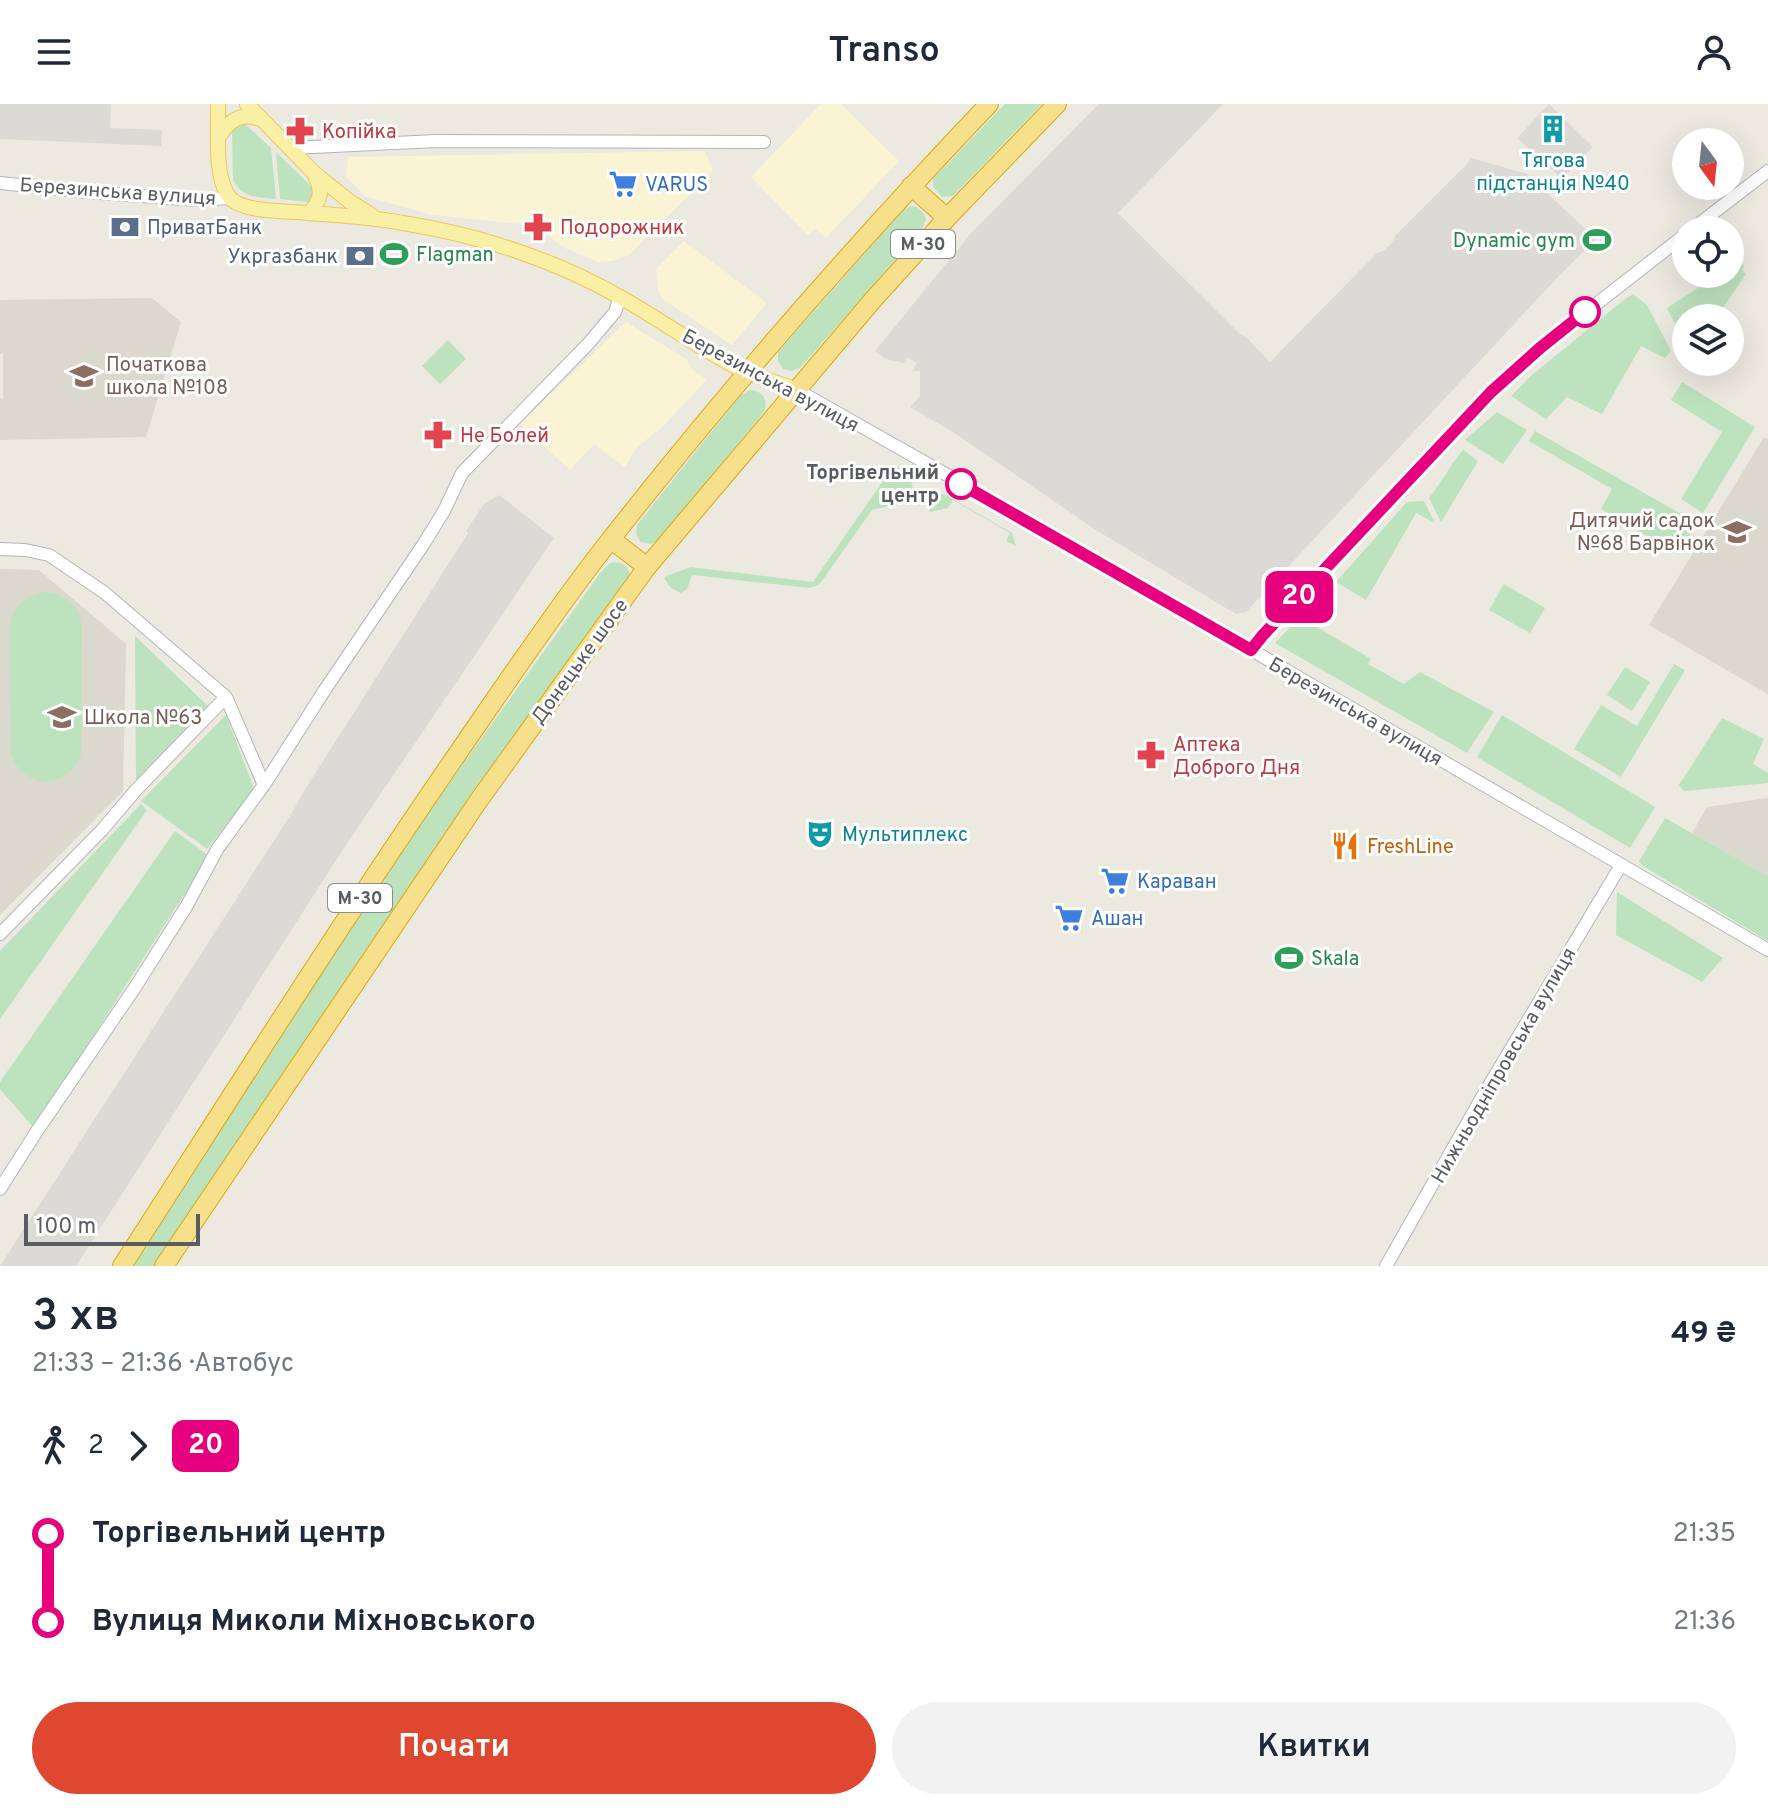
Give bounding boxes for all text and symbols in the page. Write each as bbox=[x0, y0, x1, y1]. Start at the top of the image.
text: Transo bbox=[828, 29, 940, 75]
icon: menu bbox=[32, 30, 76, 74]
icon: person bbox=[1692, 30, 1736, 74]
building icon: Тягова пiдстанцiя №40 bbox=[1538, 114, 1568, 144]
pharmacy icon: Копійка bbox=[285, 116, 315, 146]
place label: Копійка bbox=[322, 120, 396, 146]
north arrow bbox=[1672, 128, 1744, 200]
map controls bbox=[1672, 128, 1744, 376]
place label: Тягова пiдстанцiя №40 bbox=[1476, 149, 1630, 198]
supermarket icon: VARUS bbox=[608, 169, 638, 199]
street label: Березинська вулиця bbox=[19, 173, 217, 213]
place label: VARUS bbox=[645, 173, 708, 199]
bank icon: ПриватБанк bbox=[110, 212, 140, 242]
pharmacy icon: Подорожник bbox=[523, 212, 553, 242]
place label: ПриватБанк bbox=[147, 216, 262, 242]
place label: Подорожник bbox=[560, 216, 684, 242]
button: locate bbox=[1672, 216, 1744, 288]
sports icon: Dynamic gym bbox=[1582, 225, 1612, 255]
place label: Dynamic gym bbox=[1453, 229, 1575, 255]
road number: М-30 bbox=[891, 230, 955, 258]
sports icon: Flagman bbox=[379, 239, 409, 269]
bank icon: Укргазбанк bbox=[345, 241, 375, 271]
place label: Flagman bbox=[416, 243, 494, 269]
place label: Укргазбанк bbox=[228, 245, 338, 271]
unlabelled marker bbox=[1570, 297, 1600, 327]
button: layers bbox=[1672, 304, 1744, 376]
street label: Березинська вулиця bbox=[677, 324, 863, 439]
place label: Початкова школа №108 bbox=[106, 353, 228, 402]
school or university icon: Початкова школа №108 bbox=[69, 361, 99, 391]
pharmacy icon: Не Болей bbox=[423, 420, 453, 450]
place label: Не Болей bbox=[460, 424, 549, 450]
place label: Торгівельний центр bbox=[806, 461, 939, 510]
marker: Торгівельний центр bbox=[946, 469, 976, 499]
place label: Дитячий садок №68 Барвінок bbox=[1569, 509, 1715, 558]
school or university icon: Дитячий садок №68 Барвінок bbox=[1722, 517, 1752, 547]
line badge: 20 bbox=[1263, 571, 1335, 623]
text: 20 bbox=[1281, 579, 1317, 615]
street label: Донецьке шосе bbox=[526, 594, 635, 730]
street label: Березинська вулиця bbox=[1263, 652, 1447, 773]
school or university icon: Школа №63 bbox=[47, 702, 77, 732]
place label: Школа №63 bbox=[84, 706, 202, 732]
place label: Аптека Доброго Дня bbox=[1173, 733, 1300, 782]
pharmacy icon: Аптека Доброго Дня bbox=[1136, 740, 1166, 770]
theatre icon: Мультиплекс bbox=[805, 819, 835, 849]
place label: Мультиплекс bbox=[842, 823, 968, 849]
restaurant icon: FreshLine bbox=[1330, 831, 1360, 861]
place label: FreshLine bbox=[1367, 835, 1454, 861]
supermarket icon: Караван bbox=[1100, 866, 1130, 896]
place label: Караван bbox=[1137, 870, 1217, 896]
road number: М-30 bbox=[328, 884, 392, 912]
supermarket icon: Ашан bbox=[1054, 903, 1084, 933]
place label: Ашан bbox=[1091, 907, 1143, 933]
sports icon: Skala bbox=[1274, 943, 1304, 973]
street label: Нижньодніпровська вулиця bbox=[1426, 943, 1583, 1189]
place label: Skala bbox=[1311, 947, 1359, 973]
scale bar bbox=[24, 1210, 200, 1246]
text: 100 m bbox=[36, 1214, 96, 1241]
text: 3 хв bbox=[32, 1290, 119, 1346]
text: 49 ₴ bbox=[1671, 1316, 1736, 1353]
text: 21:33 – 21:36 · Автобус bbox=[32, 1348, 294, 1381]
icon: walk bbox=[32, 1424, 76, 1468]
icon: forward bbox=[116, 1424, 160, 1468]
text: 20 bbox=[188, 1428, 223, 1464]
text: 2 bbox=[88, 1430, 104, 1463]
text: Торгівельний центр bbox=[92, 1516, 386, 1553]
text: 21:35 bbox=[1673, 1518, 1736, 1551]
text: Вулиця Миколи Міхновського bbox=[92, 1604, 536, 1641]
text: 21:36 bbox=[1673, 1606, 1736, 1639]
button: Почати bbox=[32, 1702, 876, 1794]
button: Квитки bbox=[892, 1702, 1736, 1794]

